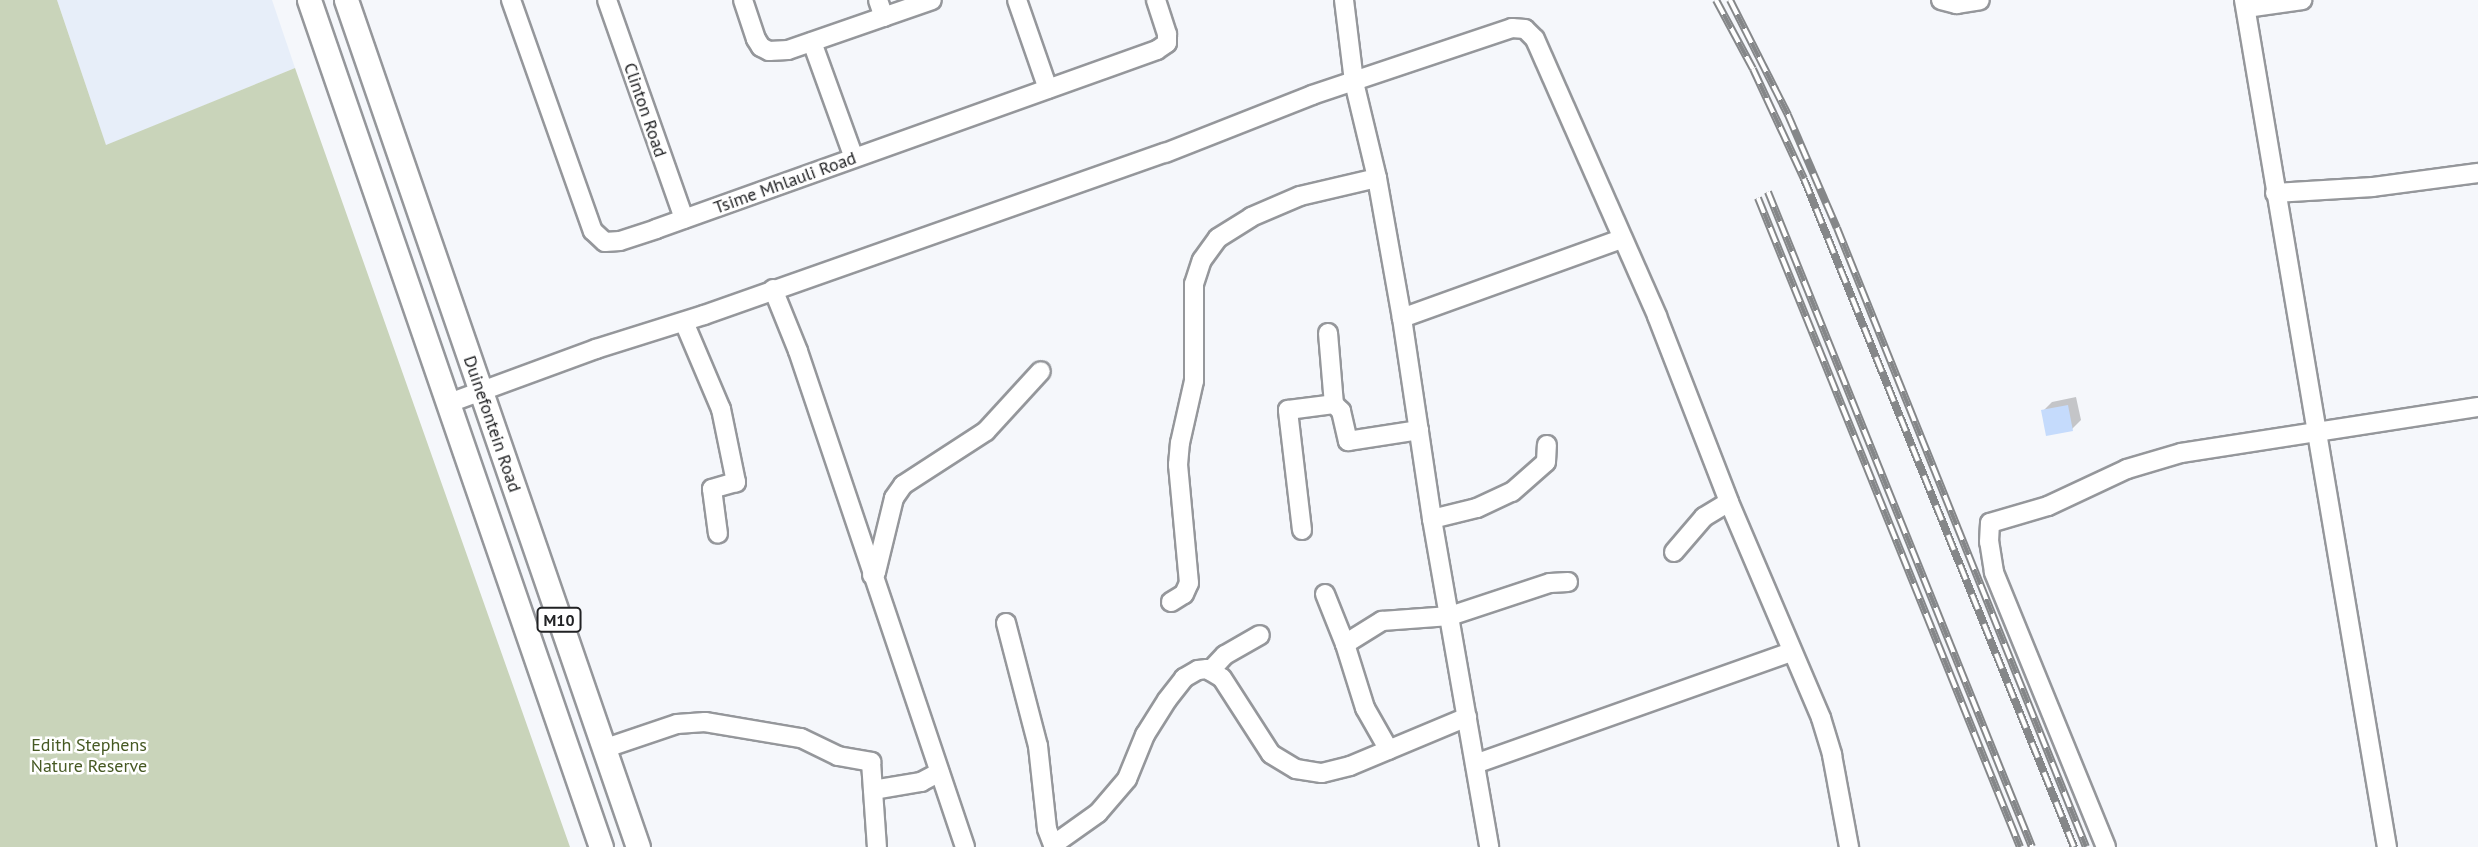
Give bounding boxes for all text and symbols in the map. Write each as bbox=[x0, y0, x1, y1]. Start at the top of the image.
street label: Clinton Road bbox=[619, 60, 671, 160]
street label: Tsime Mhlauli Road bbox=[711, 147, 859, 219]
street label: Duinefontein Road bbox=[459, 353, 525, 495]
road number: M10 bbox=[536, 608, 582, 632]
park label: Edith Stephens Nature Reserve bbox=[31, 735, 147, 778]

